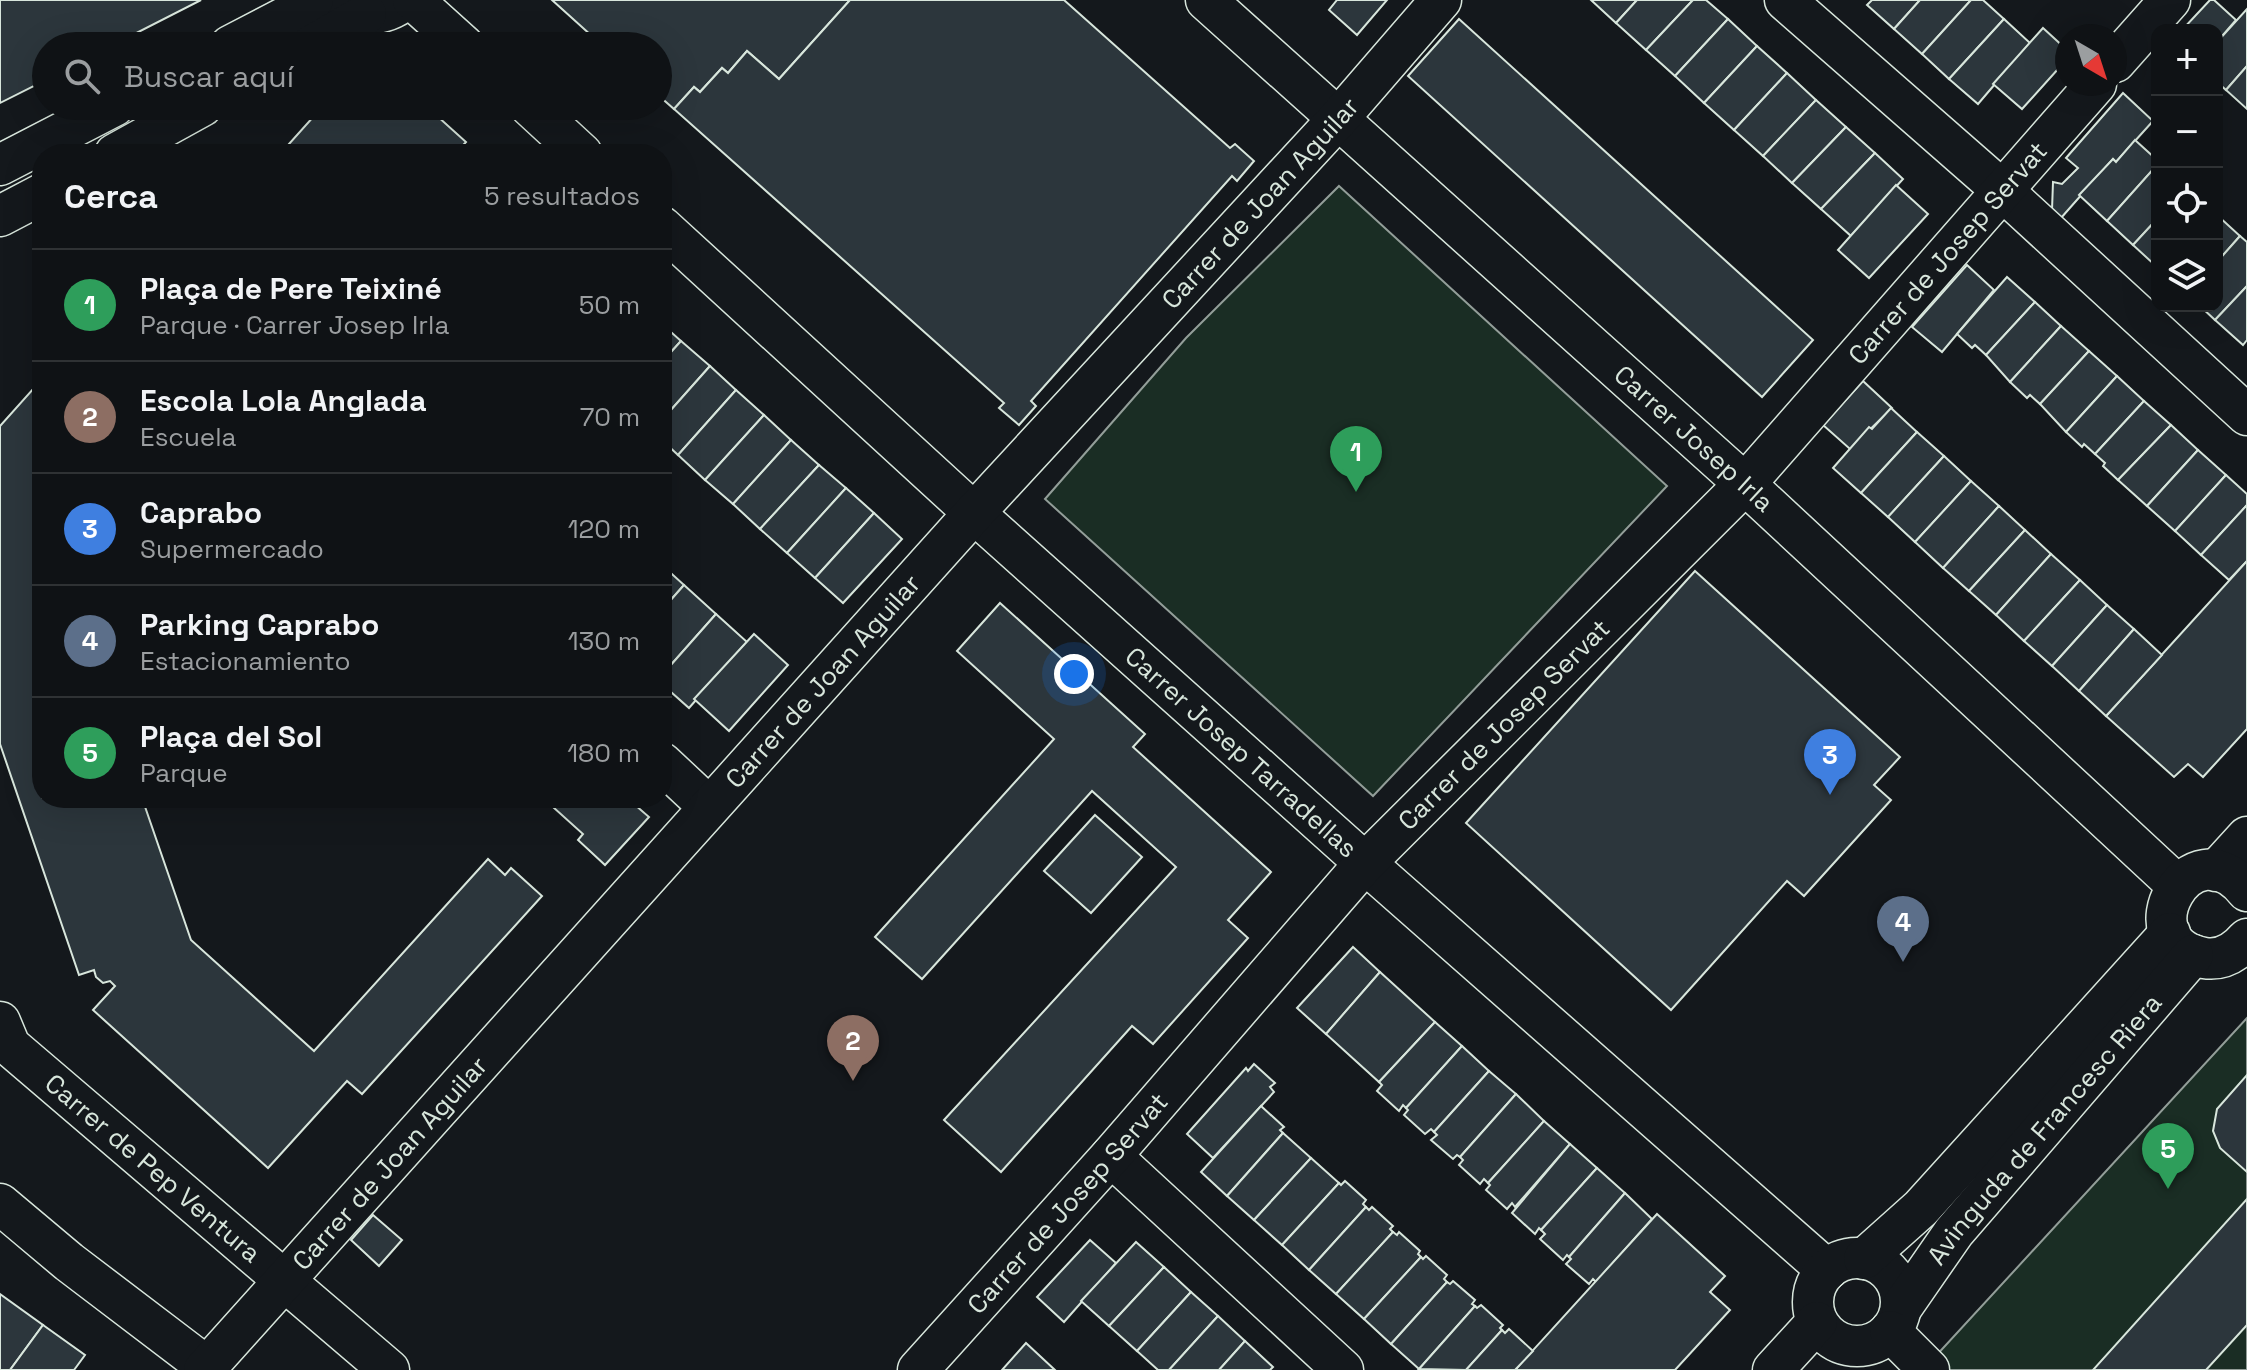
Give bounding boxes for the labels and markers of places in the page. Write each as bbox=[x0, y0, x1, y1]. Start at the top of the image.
pin: 1 bbox=[1330, 426, 1382, 492]
pin: 3 bbox=[1804, 729, 1856, 795]
pin: 4 bbox=[1877, 896, 1929, 962]
pin: 2 bbox=[827, 1015, 879, 1081]
pin: 5 bbox=[2142, 1123, 2194, 1189]

